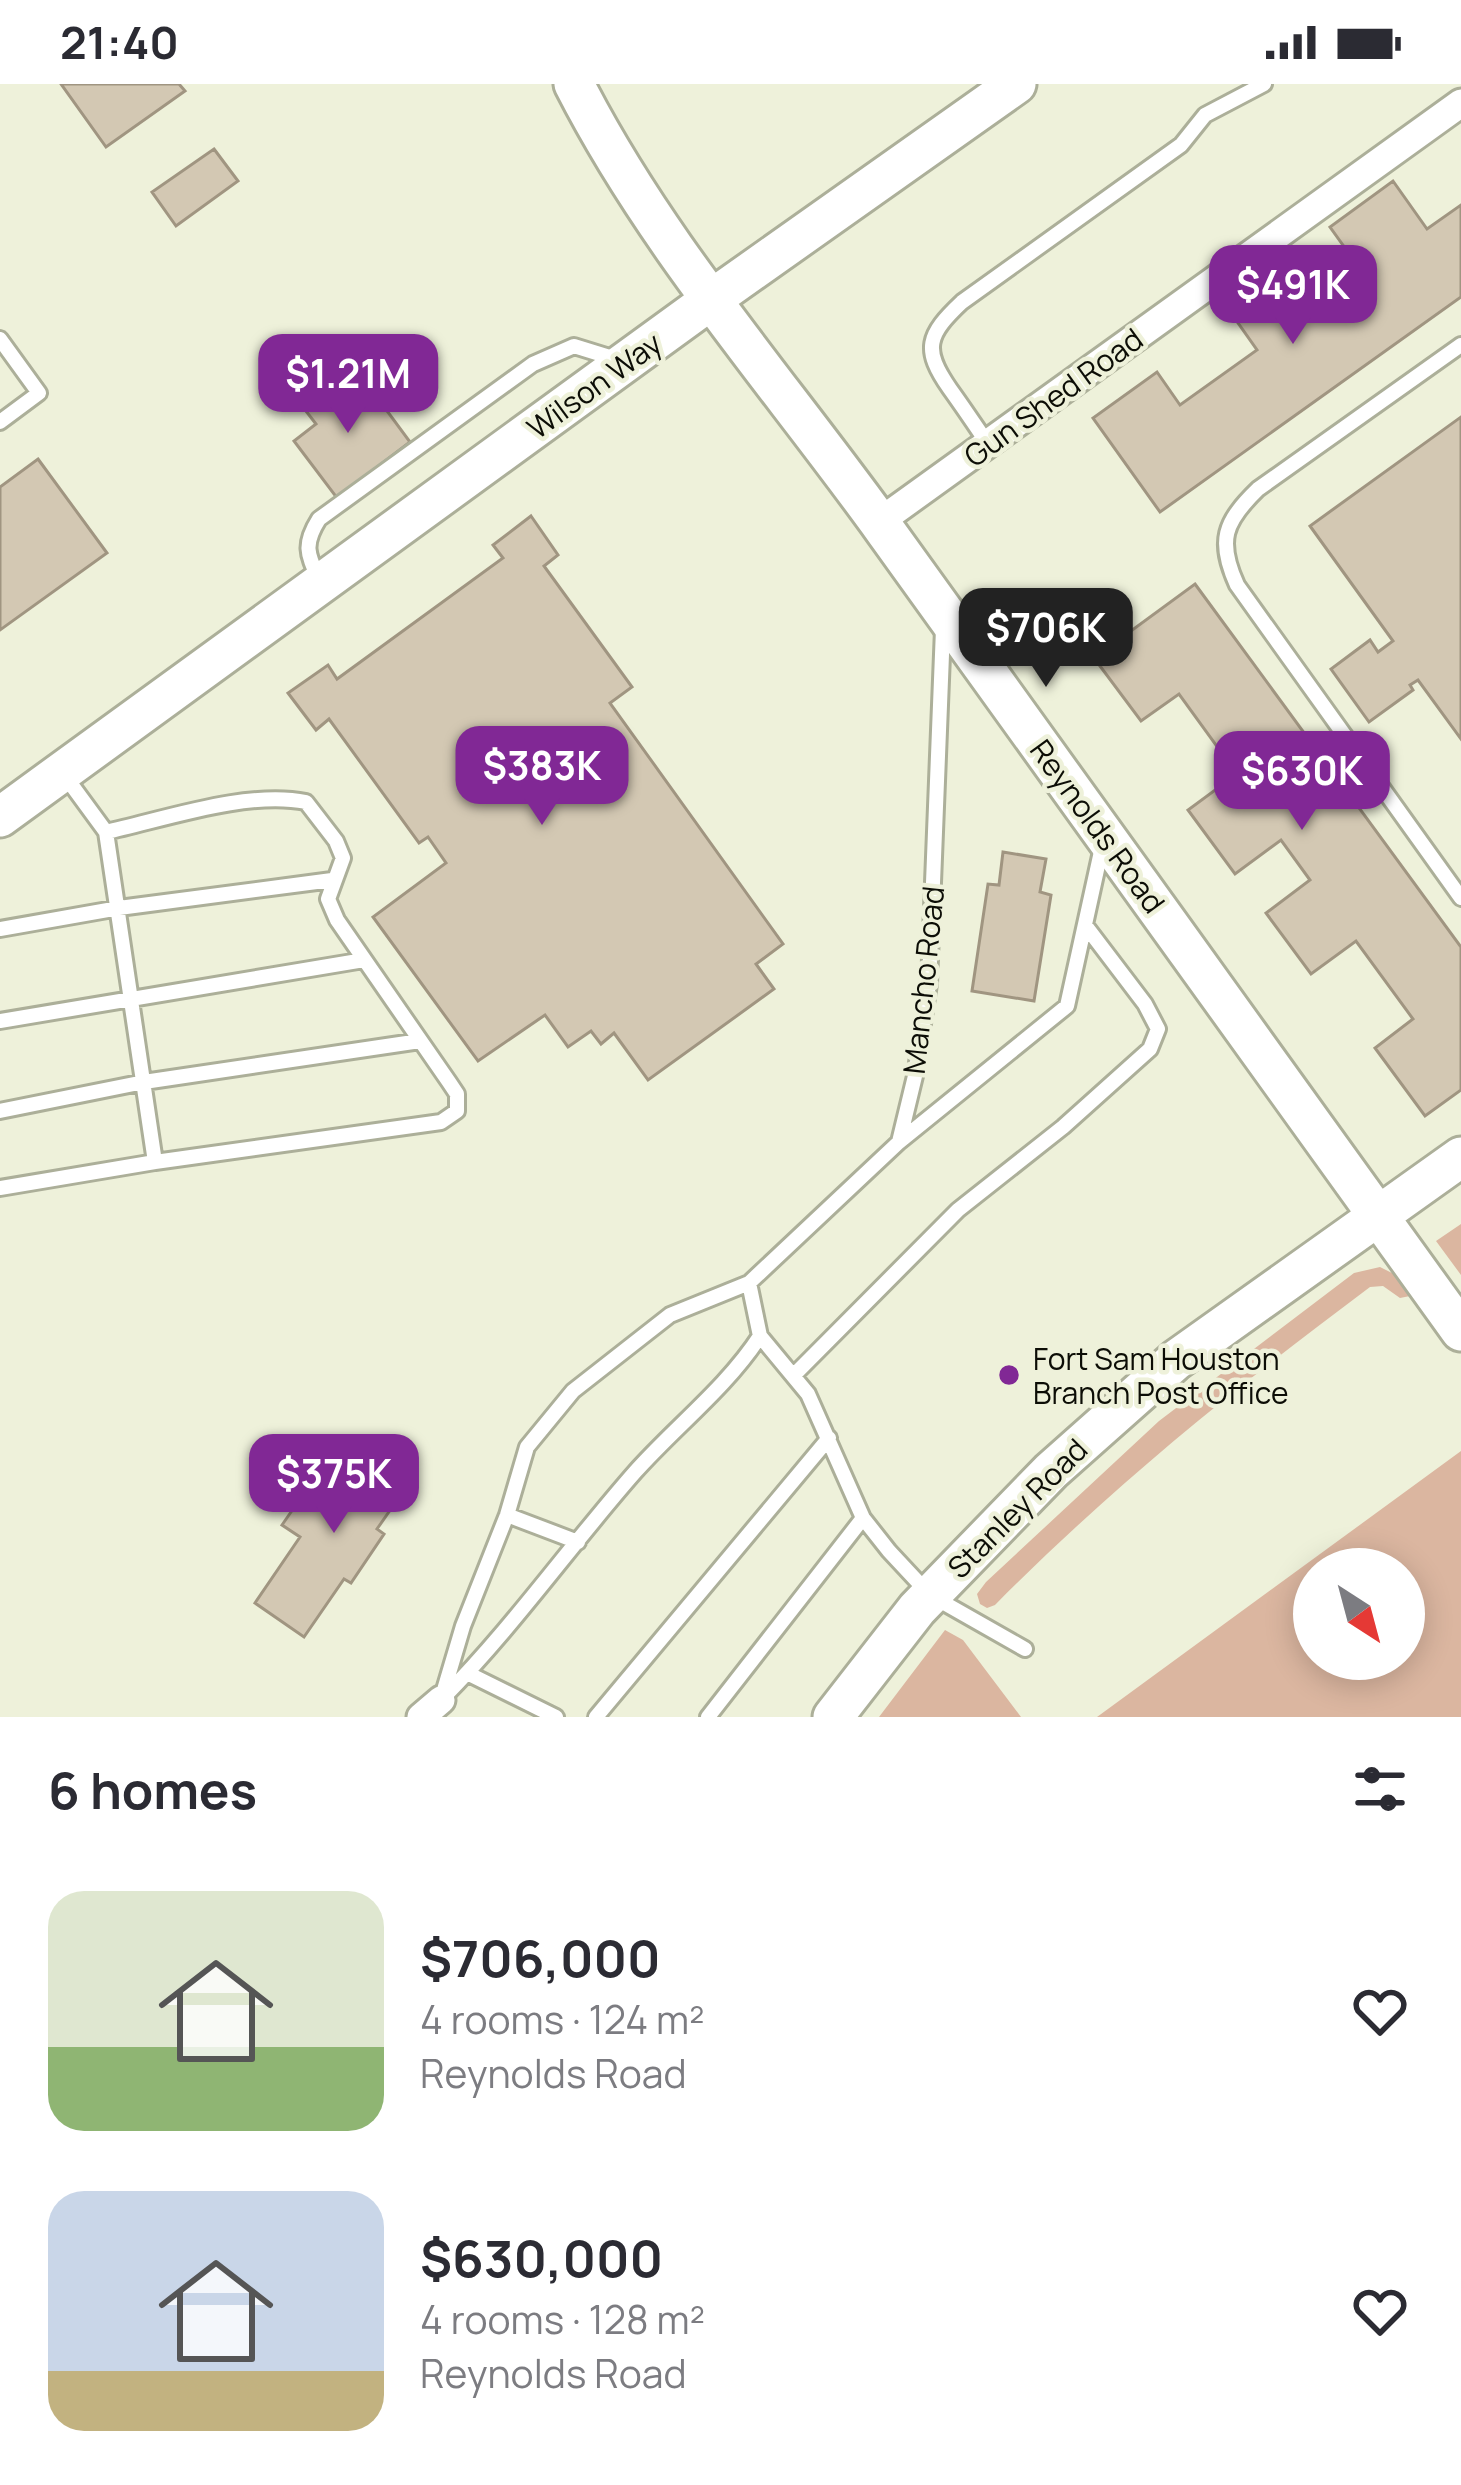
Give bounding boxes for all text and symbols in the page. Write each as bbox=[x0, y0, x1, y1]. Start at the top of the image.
text: 21:40 bbox=[60, 11, 179, 73]
pin: $491K bbox=[1209, 245, 1377, 347]
text: $491K bbox=[1236, 257, 1350, 311]
street label: Gun Shed Road bbox=[955, 318, 1151, 476]
street label: Wilson Way bbox=[518, 322, 670, 448]
pin: $1.21M bbox=[250, 334, 446, 436]
text: $1.21M bbox=[285, 346, 411, 400]
pin: $706K bbox=[962, 588, 1130, 690]
text: $706K bbox=[986, 600, 1106, 654]
pin: $383K bbox=[458, 726, 626, 828]
street label: Reynolds Road bbox=[1021, 731, 1175, 921]
pin: $630K bbox=[1218, 731, 1386, 833]
text: $383K bbox=[483, 738, 601, 792]
text: $630K bbox=[1241, 743, 1363, 797]
street label: Mancho Road bbox=[893, 884, 953, 1076]
place label: Fort Sam Houston Branch Post Office bbox=[1033, 1338, 1289, 1413]
marker: Fort Sam Houston Branch Post Office bbox=[996, 1362, 1022, 1388]
street label: Stanley Road bbox=[938, 1429, 1096, 1587]
pin: $375K bbox=[250, 1434, 418, 1536]
text: $375K bbox=[276, 1446, 392, 1500]
north arrow bbox=[1293, 1548, 1425, 1680]
map controls bbox=[1293, 1548, 1425, 1680]
text: 6 homes bbox=[48, 1755, 257, 1824]
icon: filters bbox=[1347, 1756, 1413, 1822]
text: $706,000 bbox=[420, 1923, 661, 1992]
icon: home bbox=[144, 1939, 288, 2083]
icon: heart bbox=[1347, 1978, 1413, 2044]
text: 4 rooms · 124 m² bbox=[420, 1992, 705, 2046]
text: Reynolds Road bbox=[420, 2046, 687, 2100]
text: $630,000 bbox=[420, 2223, 663, 2292]
icon: home bbox=[144, 2239, 288, 2383]
icon: heart bbox=[1347, 2278, 1413, 2344]
text: 4 rooms · 128 m² bbox=[420, 2292, 705, 2346]
text: Reynolds Road bbox=[420, 2346, 687, 2400]

